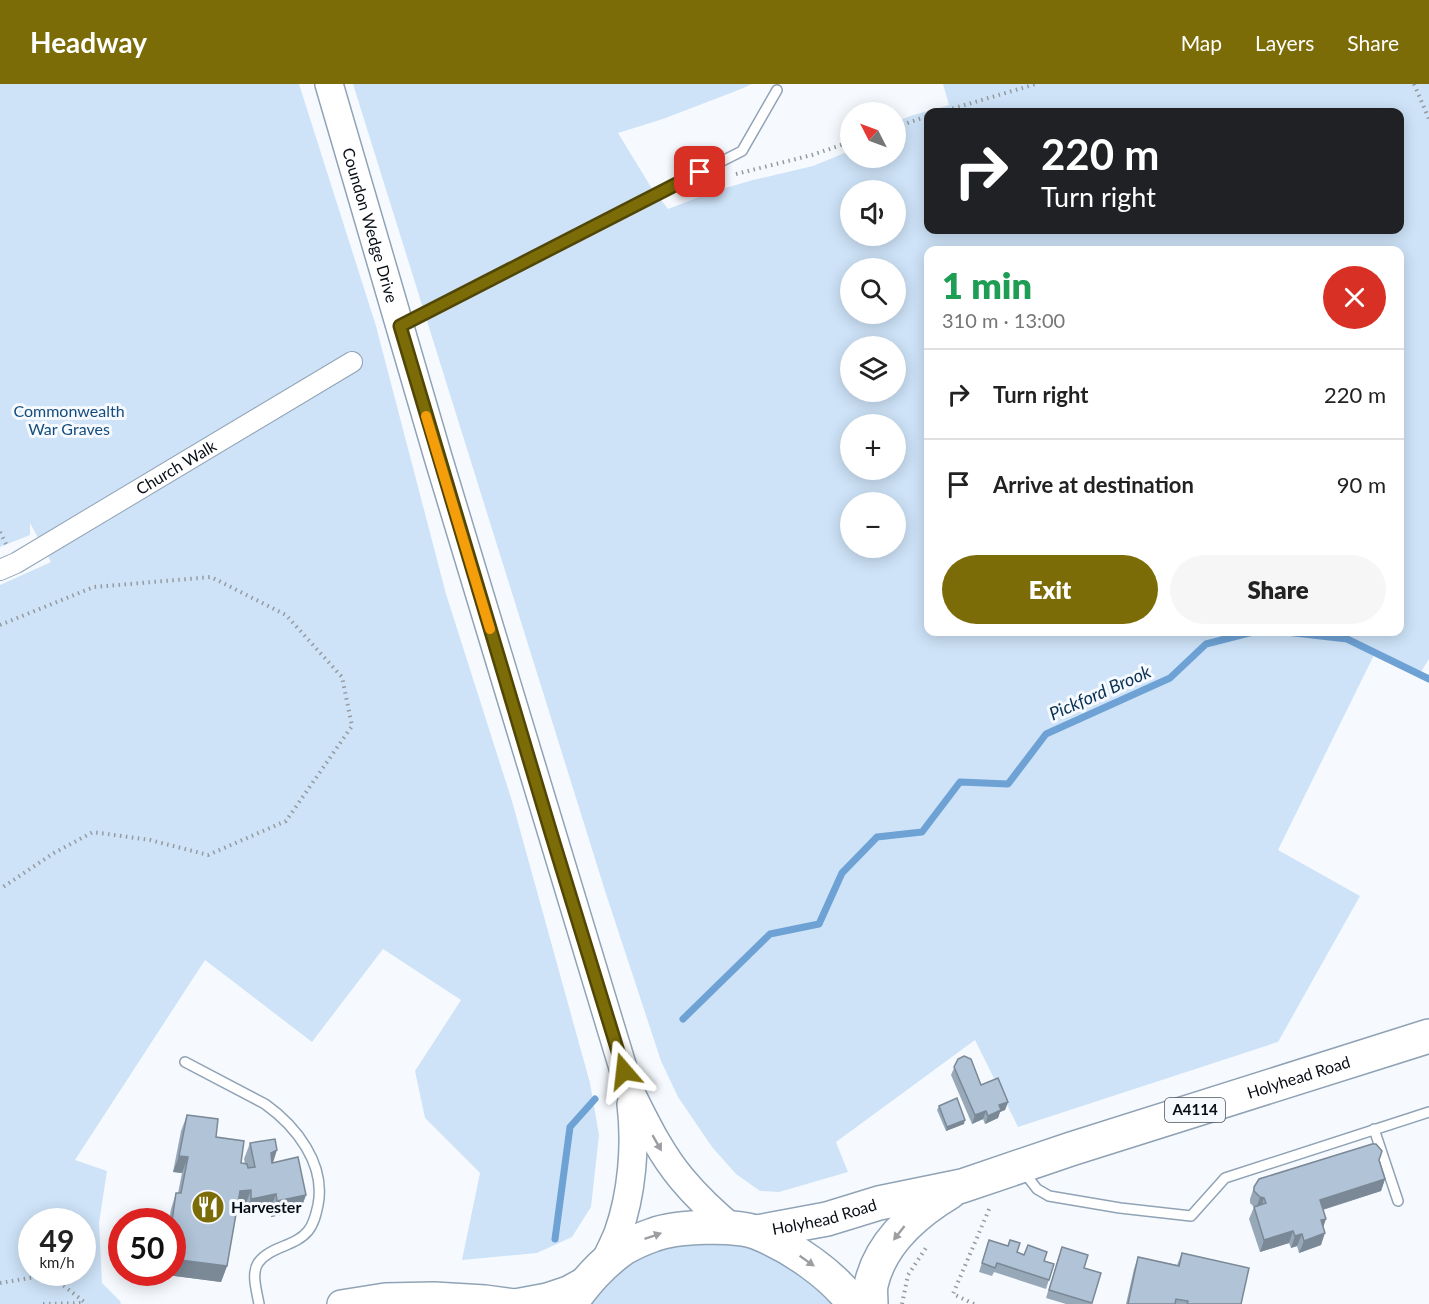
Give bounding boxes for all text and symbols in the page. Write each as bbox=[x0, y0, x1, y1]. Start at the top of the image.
text: Headway bbox=[30, 25, 147, 59]
text: Map bbox=[1181, 30, 1222, 55]
text: Layers bbox=[1255, 30, 1314, 55]
text: Share bbox=[1347, 30, 1399, 55]
north arrow bbox=[840, 102, 906, 168]
map controls bbox=[840, 102, 906, 558]
text: 220 m bbox=[1041, 129, 1159, 179]
icon: right bbox=[942, 132, 1020, 210]
street label: Coundon Wedge Drive bbox=[339, 145, 402, 305]
pin bbox=[674, 146, 725, 197]
icon: arrive bbox=[683, 155, 716, 188]
button: sound bbox=[840, 180, 906, 246]
text: Turn right bbox=[1041, 180, 1156, 213]
button: search bbox=[840, 258, 906, 324]
text: 1 min bbox=[942, 263, 1032, 307]
button: close bbox=[1323, 266, 1386, 329]
text: 310 m · 13:00 bbox=[942, 308, 1065, 332]
button: layers bbox=[840, 336, 906, 402]
icon: right bbox=[942, 378, 975, 411]
text: Turn right bbox=[993, 381, 1088, 408]
text: 220 m bbox=[1324, 381, 1386, 408]
park label: Commonwealth War Graves bbox=[13, 401, 125, 438]
button: + bbox=[840, 414, 906, 480]
street label: Church Walk bbox=[132, 435, 220, 498]
icon: arrive bbox=[942, 468, 975, 501]
text: Arrive at destination bbox=[993, 471, 1194, 498]
text: 90 m bbox=[1337, 471, 1386, 498]
button: − bbox=[840, 492, 906, 558]
button: Exit bbox=[942, 555, 1158, 624]
button: Share bbox=[1170, 555, 1386, 624]
water label: Pickford Brook bbox=[1045, 660, 1154, 724]
position arrow bbox=[592, 1039, 656, 1103]
street label: Holyhead Road bbox=[1244, 1052, 1352, 1102]
road number: A4114 bbox=[1165, 1098, 1225, 1122]
one-way arrow bbox=[652, 1135, 663, 1151]
restaurant icon: Harvester bbox=[190, 1189, 226, 1225]
street label: Holyhead Road bbox=[770, 1194, 879, 1238]
place label: Harvester bbox=[231, 1197, 301, 1216]
speed limit sign: 50 bbox=[108, 1208, 186, 1286]
text: 49 bbox=[40, 1222, 74, 1258]
one-way arrow bbox=[894, 1226, 906, 1241]
one-way arrow bbox=[645, 1230, 663, 1240]
text: km/h bbox=[39, 1253, 75, 1271]
one-way arrow bbox=[799, 1255, 815, 1267]

